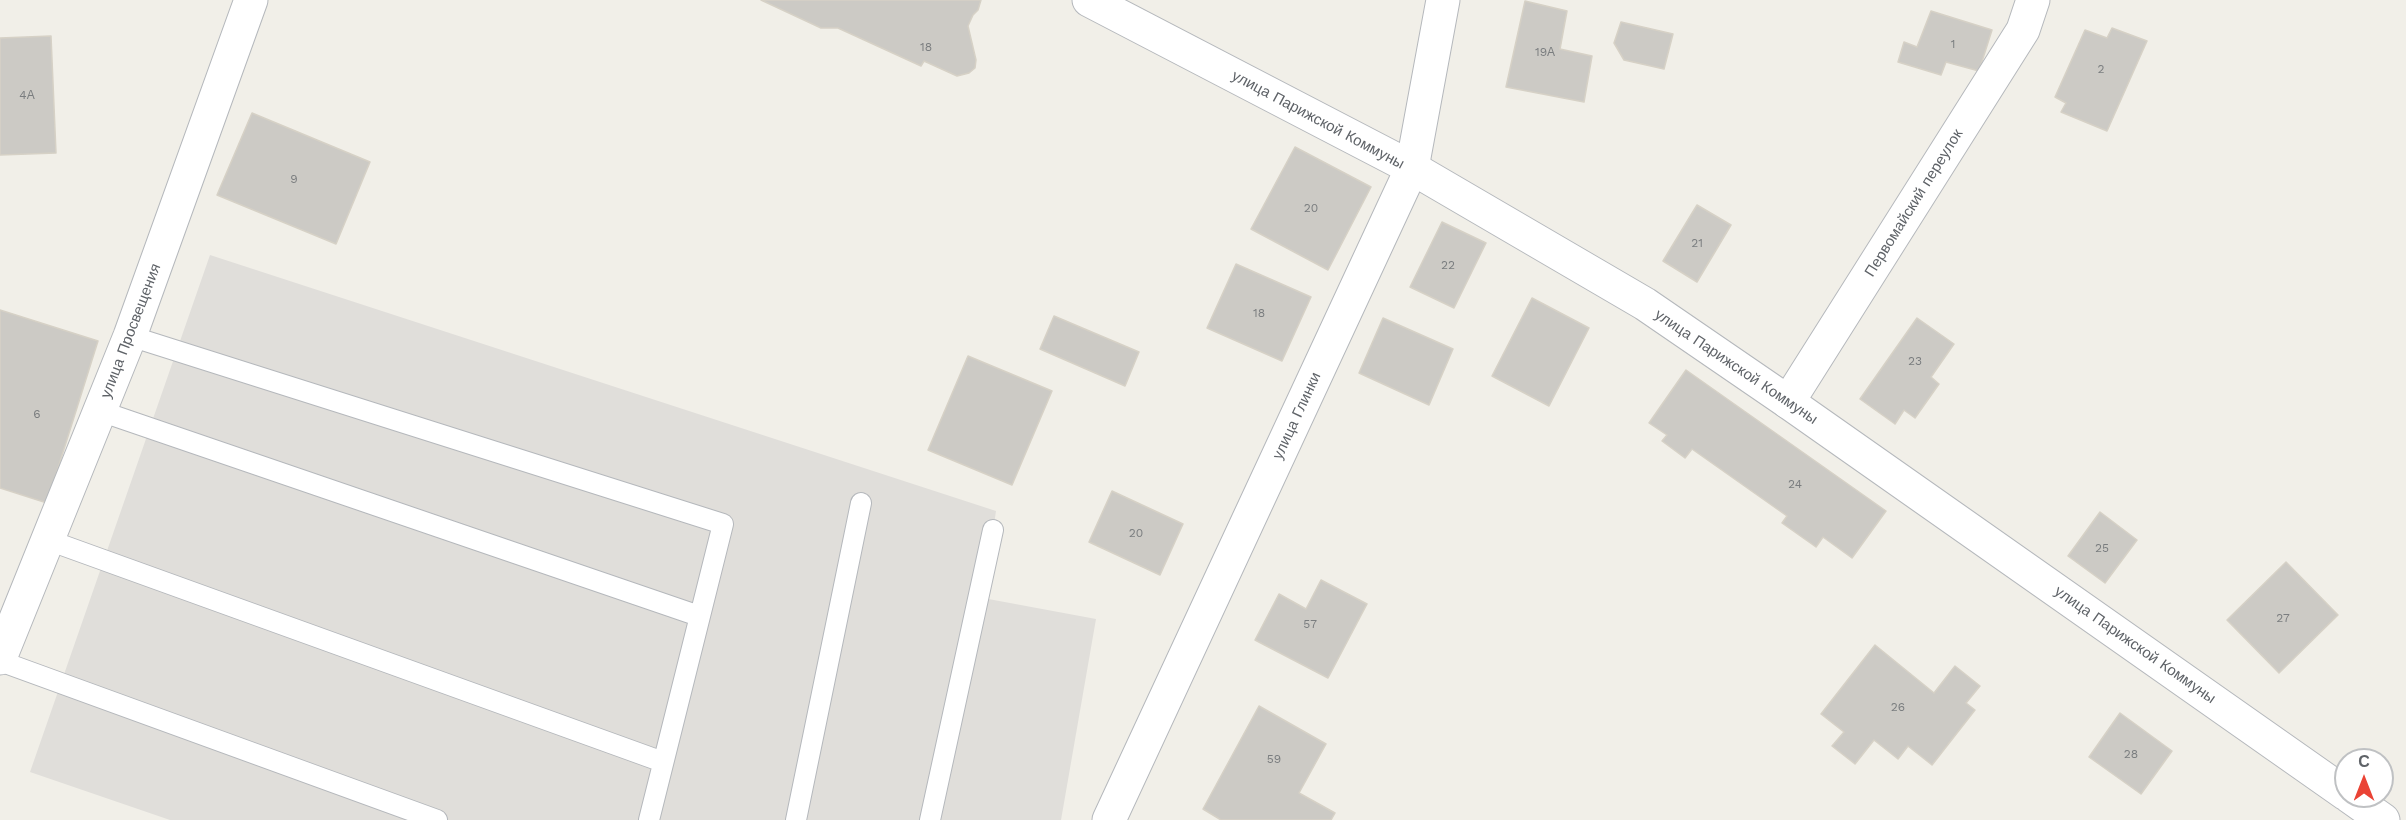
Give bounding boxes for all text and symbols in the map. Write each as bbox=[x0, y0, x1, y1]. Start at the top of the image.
house number: 1 bbox=[1951, 37, 1955, 51]
house number: 18 bbox=[920, 40, 932, 54]
house number: 19А bbox=[1535, 45, 1555, 59]
house number: 2 bbox=[2098, 62, 2104, 76]
street label: улица Парижской Коммуны bbox=[1229, 67, 1407, 173]
house number: 4А bbox=[19, 88, 35, 102]
street label: Первомайский переулок bbox=[1861, 126, 1967, 280]
house number: 9 bbox=[290, 172, 298, 186]
house number: 20 bbox=[1304, 201, 1318, 215]
house number: 21 bbox=[1691, 236, 1703, 250]
house number: 22 bbox=[1441, 258, 1455, 272]
street label: улица Просвещения bbox=[97, 261, 165, 401]
house number: 18 bbox=[1253, 306, 1265, 320]
street label: улица Парижской Коммуны bbox=[1651, 306, 1821, 428]
house number: 23 bbox=[1908, 354, 1922, 368]
street label: улица Глинки bbox=[1269, 370, 1325, 462]
house number: 6 bbox=[33, 407, 41, 421]
house number: 24 bbox=[1788, 477, 1802, 491]
house number: 20 bbox=[1129, 526, 1143, 540]
house number: 25 bbox=[2095, 541, 2109, 555]
street label: улица Парижской Коммуны bbox=[2051, 582, 2219, 708]
house number: 27 bbox=[2276, 611, 2290, 625]
house number: 57 bbox=[1303, 617, 1317, 631]
house number: 26 bbox=[1891, 700, 1905, 714]
house number: 28 bbox=[2124, 747, 2138, 761]
north arrow bbox=[2334, 748, 2394, 808]
house number: 59 bbox=[1267, 752, 1281, 766]
text: С bbox=[2358, 752, 2370, 771]

